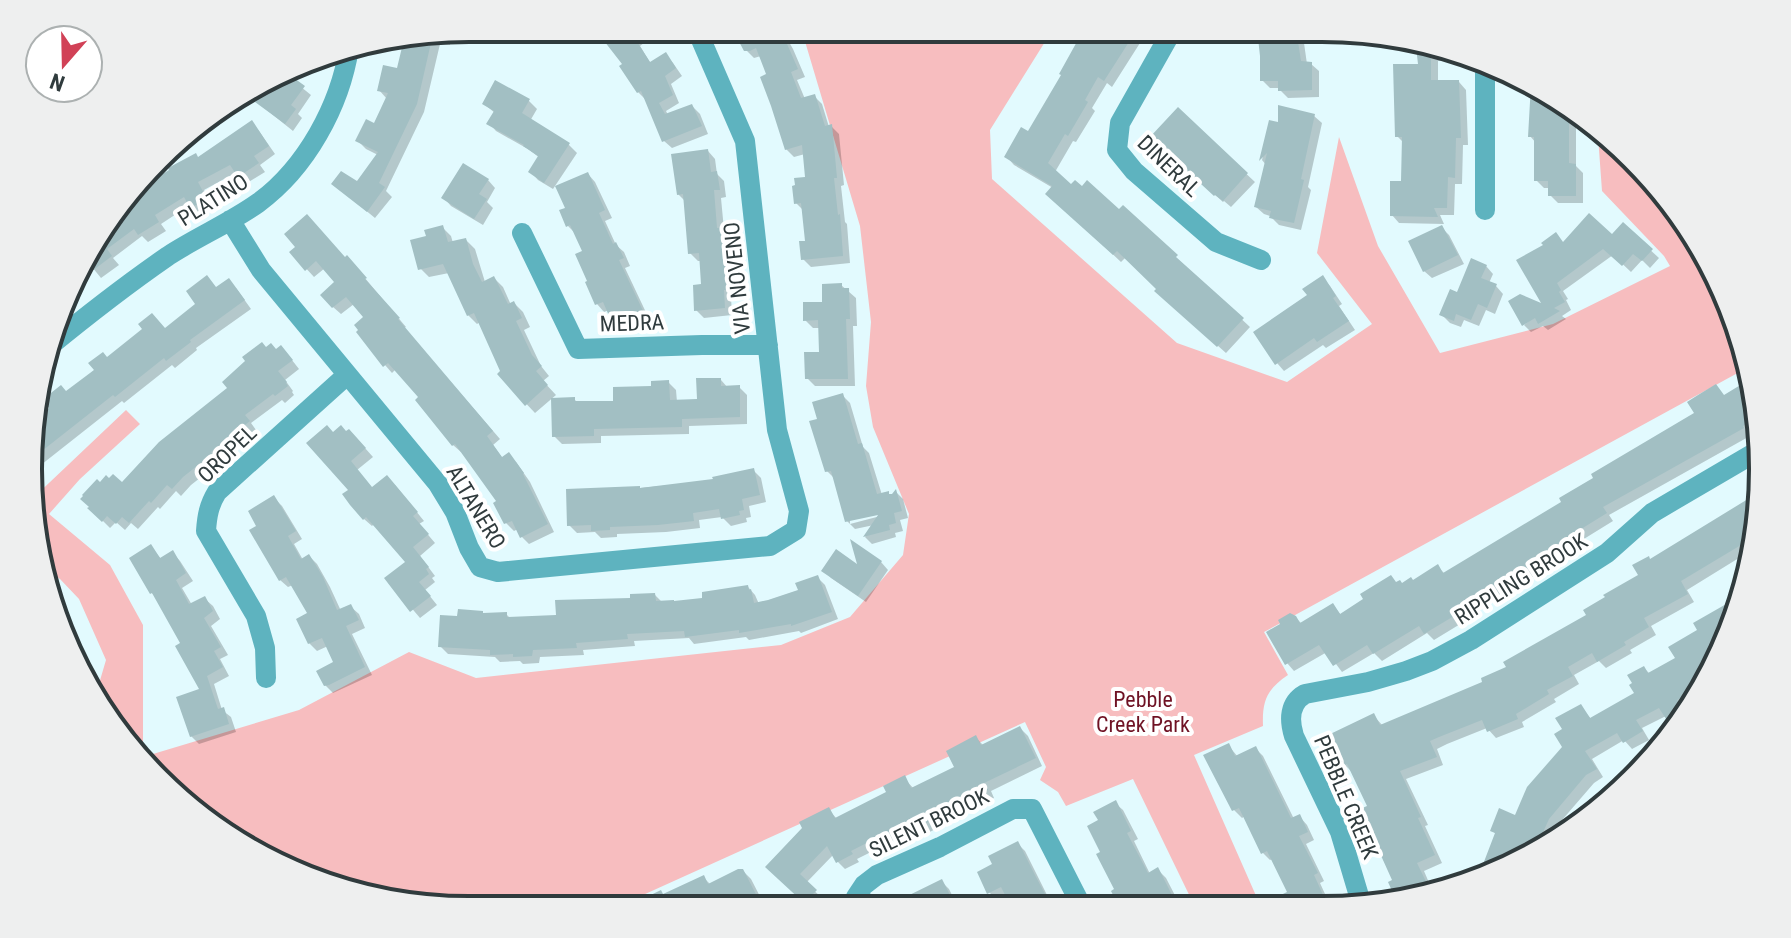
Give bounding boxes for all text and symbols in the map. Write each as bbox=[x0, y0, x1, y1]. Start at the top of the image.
north arrow bbox=[24, 24, 104, 104]
text: N bbox=[47, 68, 68, 96]
street label: DINERAL bbox=[1132, 130, 1206, 202]
street label: PLATINO bbox=[173, 169, 253, 231]
street label: VIA NOVENO bbox=[719, 221, 755, 335]
street label: MEDRA bbox=[599, 309, 665, 337]
street label: OROPEL bbox=[193, 420, 261, 488]
street label: ALTANERO bbox=[441, 461, 511, 553]
street label: RIPPLING BROOK bbox=[1450, 528, 1592, 630]
park label: Pebble Creek Park bbox=[1096, 687, 1190, 737]
street label: PEBBLE CREEK bbox=[1309, 732, 1383, 862]
street label: SILENT BROOK bbox=[865, 783, 993, 863]

